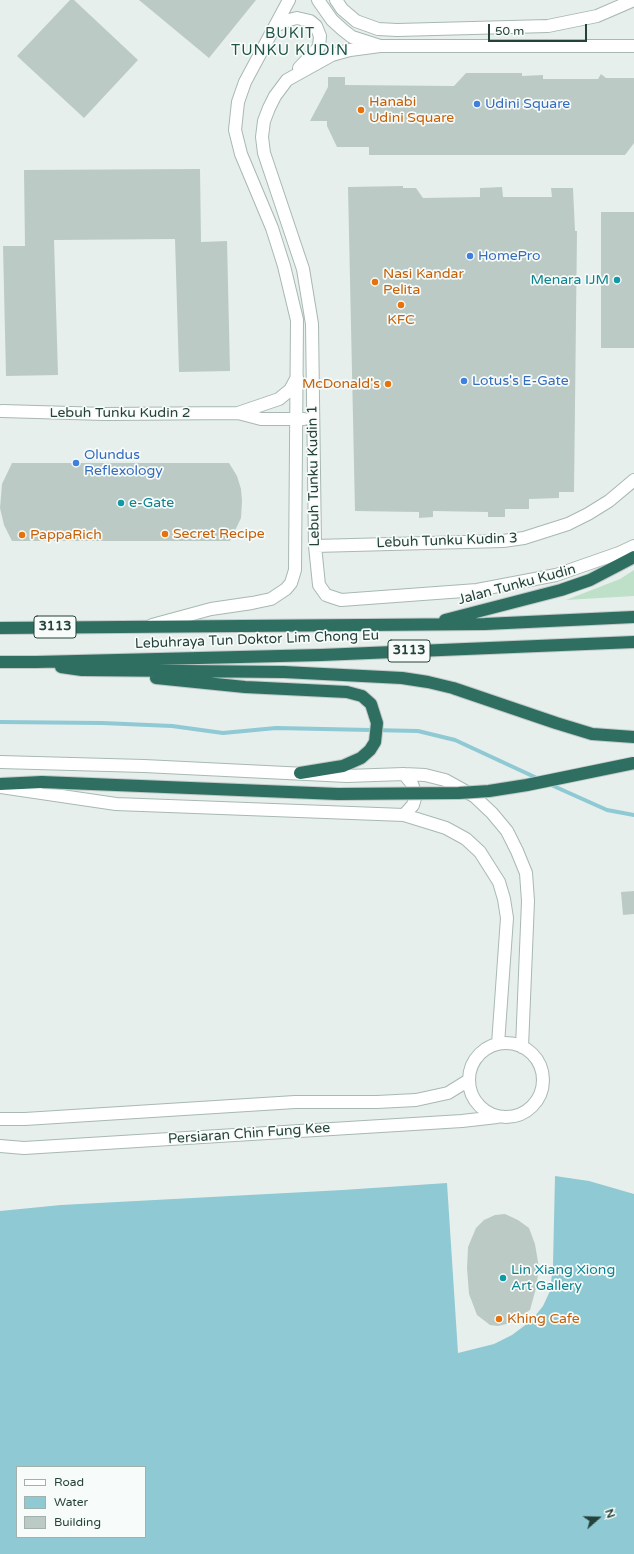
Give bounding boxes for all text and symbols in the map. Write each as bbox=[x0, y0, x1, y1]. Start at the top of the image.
scale bar bbox=[490, 16, 589, 42]
text: 50 m bbox=[495, 24, 524, 38]
district label: BUKIT TUNKU KUDIN bbox=[231, 25, 349, 60]
place label: Hanabi Udini Square bbox=[369, 94, 454, 126]
place label: Udini Square bbox=[485, 96, 570, 112]
marker: Udini Square bbox=[472, 99, 482, 109]
marker: Hanabi Udini Square bbox=[356, 105, 366, 115]
place label: HomePro bbox=[478, 248, 540, 264]
marker: HomePro bbox=[465, 251, 475, 261]
place label: Nasi Kandar Pelita bbox=[383, 266, 464, 298]
place label: Menara IJM bbox=[530, 272, 609, 288]
marker: Menara IJM bbox=[612, 275, 622, 285]
marker: Nasi Kandar Pelita bbox=[370, 277, 380, 287]
marker: KFC bbox=[396, 300, 406, 310]
place label: KFC bbox=[387, 312, 415, 328]
place label: Lotus's E-Gate bbox=[472, 373, 569, 389]
place label: McDonald's bbox=[302, 376, 380, 392]
marker: Lotus's E-Gate bbox=[459, 376, 469, 386]
marker: McDonald's bbox=[383, 379, 393, 389]
street label: Lebuh Tunku Kudin 2 bbox=[49, 405, 191, 421]
street label: Lebuh Tunku Kudin 1 bbox=[304, 405, 324, 547]
place label: Olundus Reflexology bbox=[84, 447, 163, 480]
marker: Olundus Reflexology bbox=[71, 458, 81, 468]
place label: e-Gate bbox=[129, 495, 174, 511]
marker: e-Gate bbox=[116, 498, 126, 508]
place label: Secret Recipe bbox=[173, 526, 265, 542]
place label: PappaRich bbox=[30, 527, 102, 543]
marker: Secret Recipe bbox=[160, 529, 170, 539]
marker: PappaRich bbox=[17, 530, 27, 540]
street label: Lebuh Tunku Kudin 3 bbox=[376, 530, 518, 552]
street label: Jalan Tunku Kudin bbox=[456, 561, 578, 609]
road number: 3113 bbox=[34, 616, 76, 638]
street label: Lebuhraya Tun Doktor Lim Chong Eu bbox=[135, 627, 379, 653]
road number: 3113 bbox=[388, 640, 430, 662]
street label: Persiaran Chin Fung Kee bbox=[167, 1120, 331, 1148]
place label: Lin Xiang Xiong Art Gallery bbox=[511, 1262, 615, 1294]
marker: Lin Xiang Xiong Art Gallery bbox=[498, 1273, 508, 1283]
place label: Khing Cafe bbox=[507, 1311, 580, 1327]
marker: Khing Cafe bbox=[494, 1314, 504, 1324]
legend bbox=[16, 1466, 146, 1538]
text: Road bbox=[54, 1475, 84, 1489]
text: Water bbox=[54, 1495, 88, 1509]
north arrow bbox=[578, 1498, 618, 1538]
text: N bbox=[602, 1507, 617, 1520]
text: Building bbox=[54, 1515, 101, 1529]

